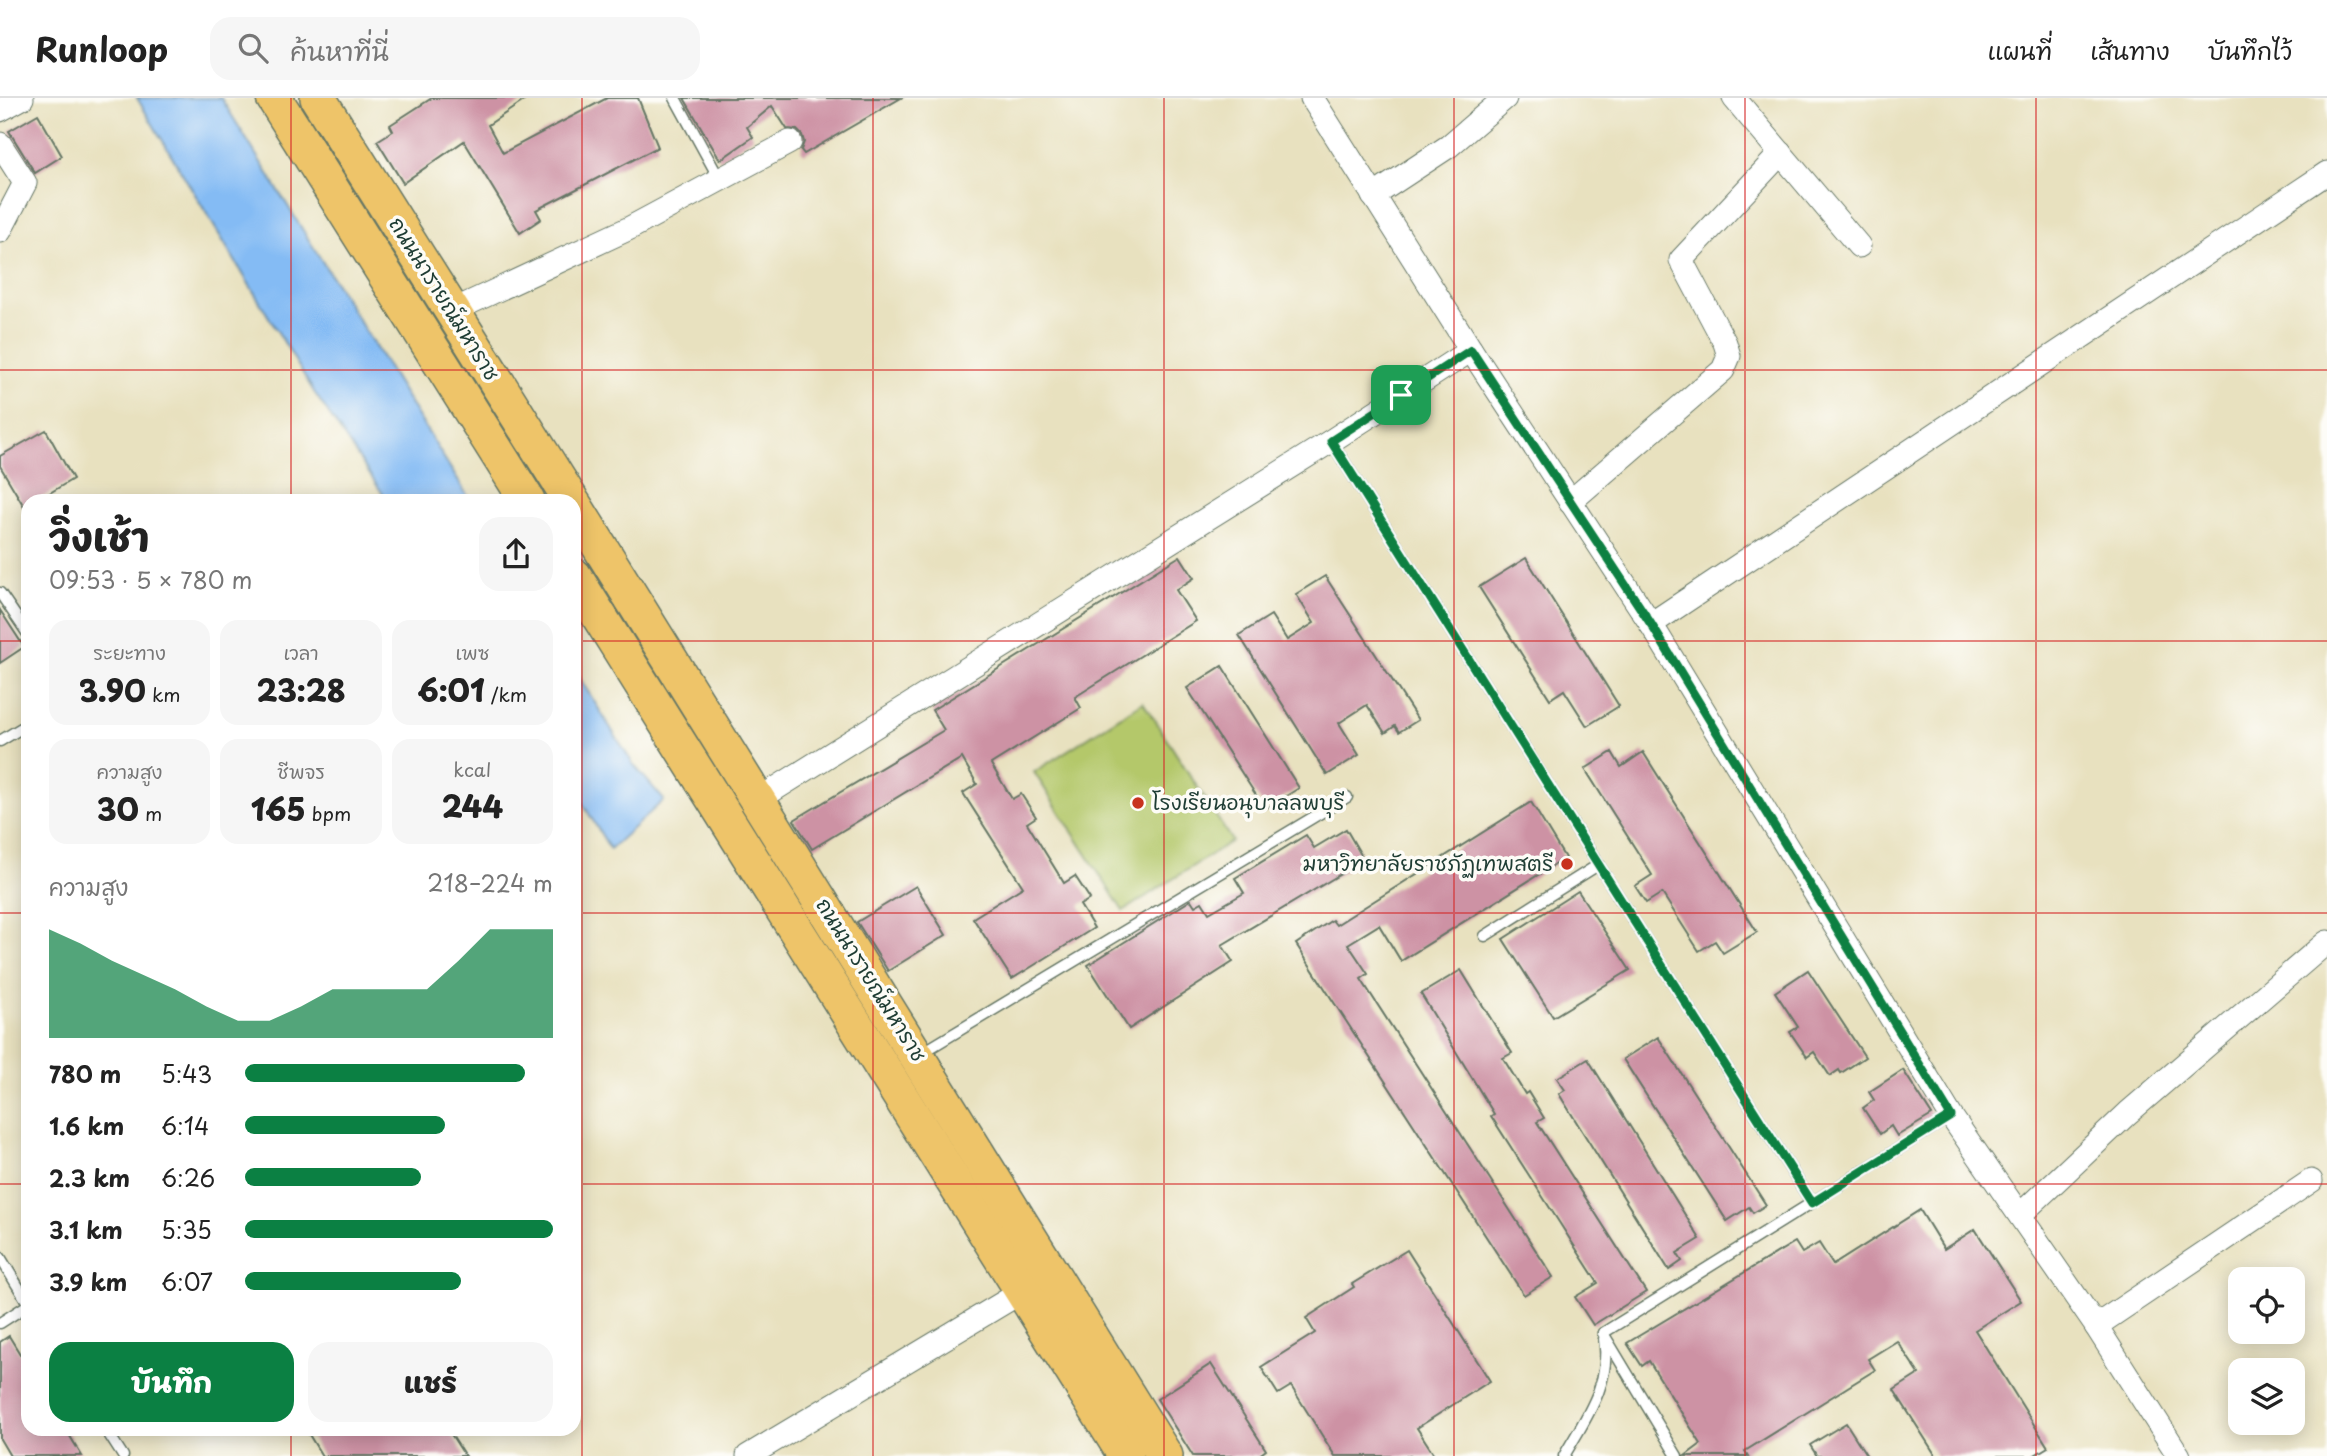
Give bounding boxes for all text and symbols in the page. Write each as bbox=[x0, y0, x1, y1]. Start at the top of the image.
search box bbox=[210, 17, 700, 80]
text: Runloop bbox=[35, 23, 168, 73]
icon: search bbox=[234, 29, 272, 67]
text: ค้นหาที่นี่ bbox=[290, 31, 389, 70]
text: แผนที่ bbox=[1987, 32, 2052, 68]
text: เส้นทาง bbox=[2090, 32, 2170, 68]
text: บันทึกไว้ bbox=[2208, 32, 2292, 68]
street label: ถนนนารายณ์มหาราช bbox=[382, 210, 509, 386]
pin bbox=[1371, 365, 1431, 425]
icon: arrive bbox=[1382, 376, 1420, 414]
text: วิ่งเช้า bbox=[49, 507, 149, 564]
button: share bbox=[479, 517, 553, 591]
text: 09:53 · 5 × 780 m bbox=[49, 562, 253, 597]
text: ระยะทาง bbox=[93, 638, 166, 666]
text: เวลา bbox=[283, 638, 319, 666]
text: เพซ bbox=[455, 638, 489, 666]
text: 3.90 bbox=[79, 667, 146, 712]
text: 23:28 bbox=[256, 667, 346, 712]
text: 6:01 bbox=[418, 667, 485, 712]
text: km bbox=[146, 680, 181, 708]
text: /km bbox=[485, 680, 527, 708]
text: kcal bbox=[453, 755, 491, 783]
text: ความสูง bbox=[97, 757, 162, 785]
text: ชีพจร bbox=[277, 757, 325, 785]
text: 244 bbox=[442, 783, 503, 828]
place label: โรงเรียนอนุบาลลพบุรี bbox=[1152, 785, 1344, 819]
text: 30 bbox=[97, 786, 139, 831]
text: 165 bbox=[251, 786, 306, 831]
marker: โรงเรียนอนุบาลลพบุรี bbox=[1130, 795, 1146, 811]
text: m bbox=[139, 799, 162, 827]
text: bpm bbox=[306, 799, 351, 827]
place label: มหาวิทยาลัยราชภัฏเทพสตรี bbox=[1303, 846, 1553, 878]
marker: มหาวิทยาลัยราชภัฏเทพสตรี bbox=[1559, 856, 1575, 872]
text: 218–224 m bbox=[427, 865, 553, 900]
text: ความสูง bbox=[49, 869, 128, 904]
street label: ถนนนารายณ์มหาราช bbox=[809, 891, 936, 1067]
text: 780 m bbox=[49, 1056, 121, 1091]
text: 5:43 bbox=[161, 1056, 212, 1091]
text: 1.6 km bbox=[49, 1108, 124, 1143]
text: 6:14 bbox=[161, 1108, 209, 1143]
text: 2.3 km bbox=[49, 1160, 130, 1195]
text: 6:26 bbox=[161, 1160, 215, 1195]
text: 3.1 km bbox=[49, 1212, 123, 1247]
text: 5:35 bbox=[161, 1212, 212, 1247]
text: 3.9 km bbox=[49, 1264, 127, 1299]
text: 6:07 bbox=[161, 1264, 213, 1299]
map controls bbox=[2228, 1267, 2305, 1435]
button: locate bbox=[2228, 1267, 2305, 1344]
button: บันทึก bbox=[49, 1342, 294, 1422]
button: แชร์ bbox=[308, 1342, 553, 1422]
button: layers bbox=[2228, 1358, 2305, 1435]

